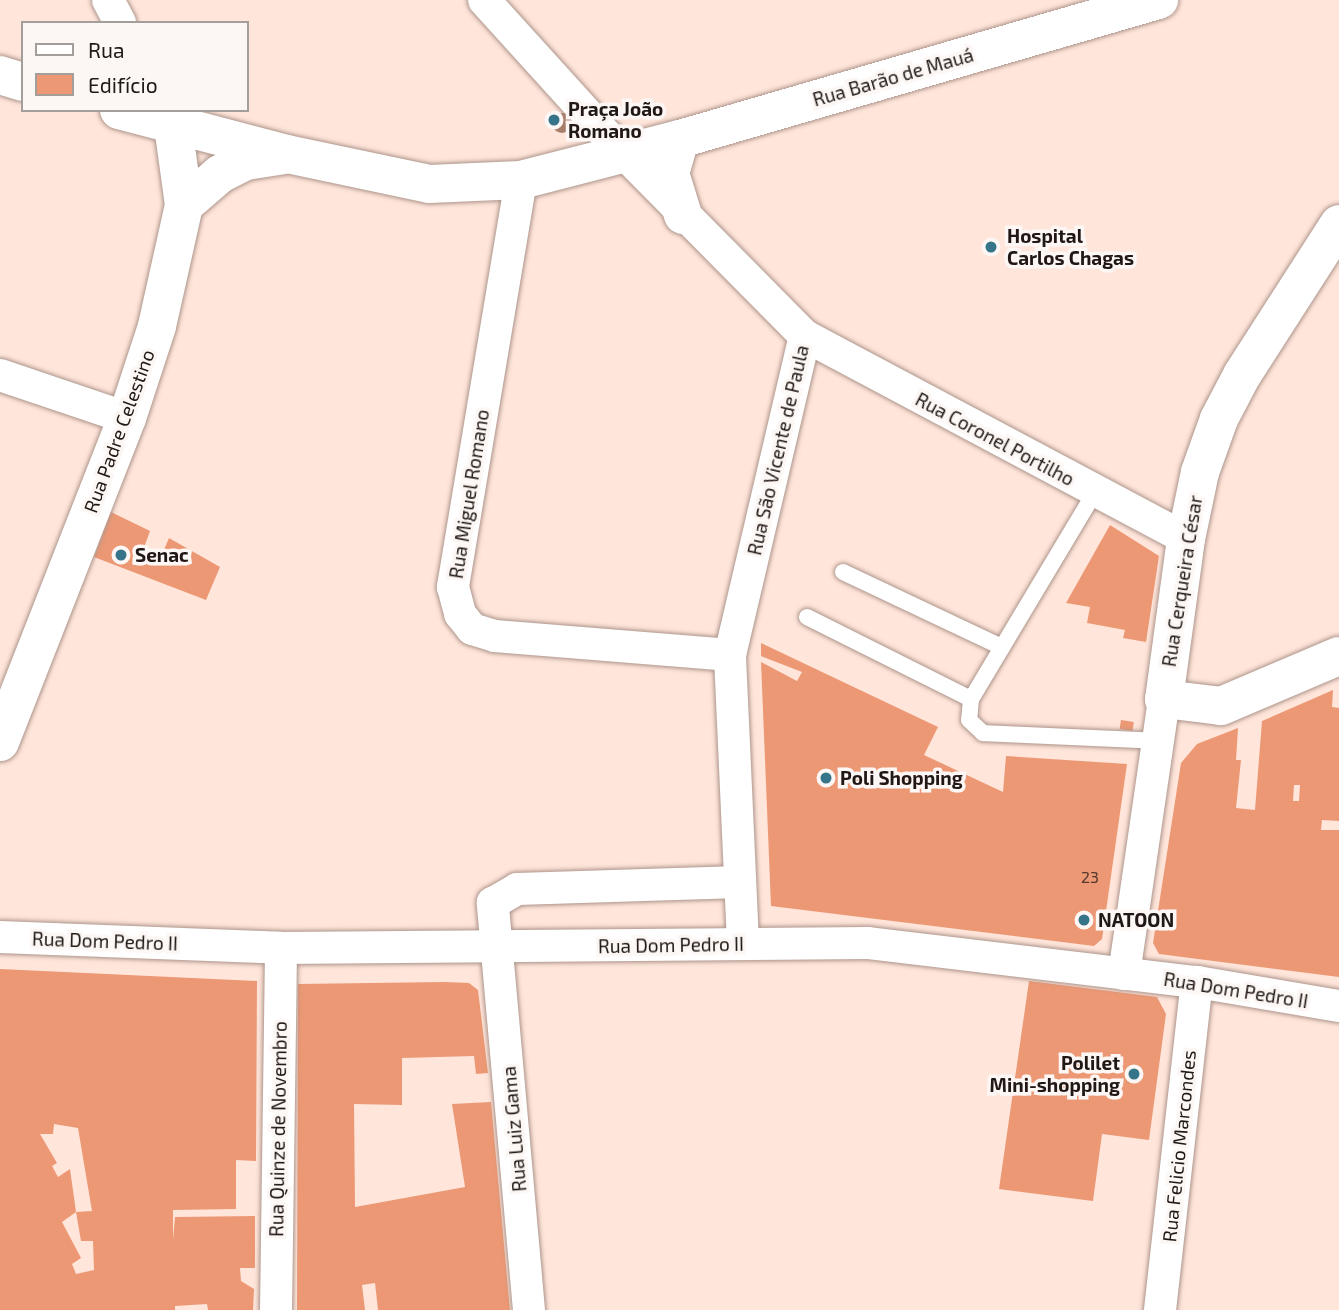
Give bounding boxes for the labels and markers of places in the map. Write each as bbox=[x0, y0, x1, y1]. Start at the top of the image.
place label: Praça João Romano bbox=[568, 98, 664, 142]
marker: Praça João Romano bbox=[546, 112, 562, 128]
place label: Hospital Carlos Chagas bbox=[1007, 225, 1134, 269]
marker: Hospital Carlos Chagas bbox=[981, 237, 1001, 257]
place label: Senac bbox=[135, 544, 189, 566]
marker: Senac bbox=[113, 547, 129, 563]
place label: Poli Shopping bbox=[840, 767, 963, 789]
marker: Poli Shopping bbox=[818, 770, 834, 786]
place label: NATOON bbox=[1098, 909, 1174, 931]
marker: NATOON bbox=[1076, 912, 1092, 928]
place label: Polilet Mini-shopping bbox=[990, 1052, 1120, 1096]
marker: Polilet Mini-shopping bbox=[1126, 1066, 1142, 1082]

